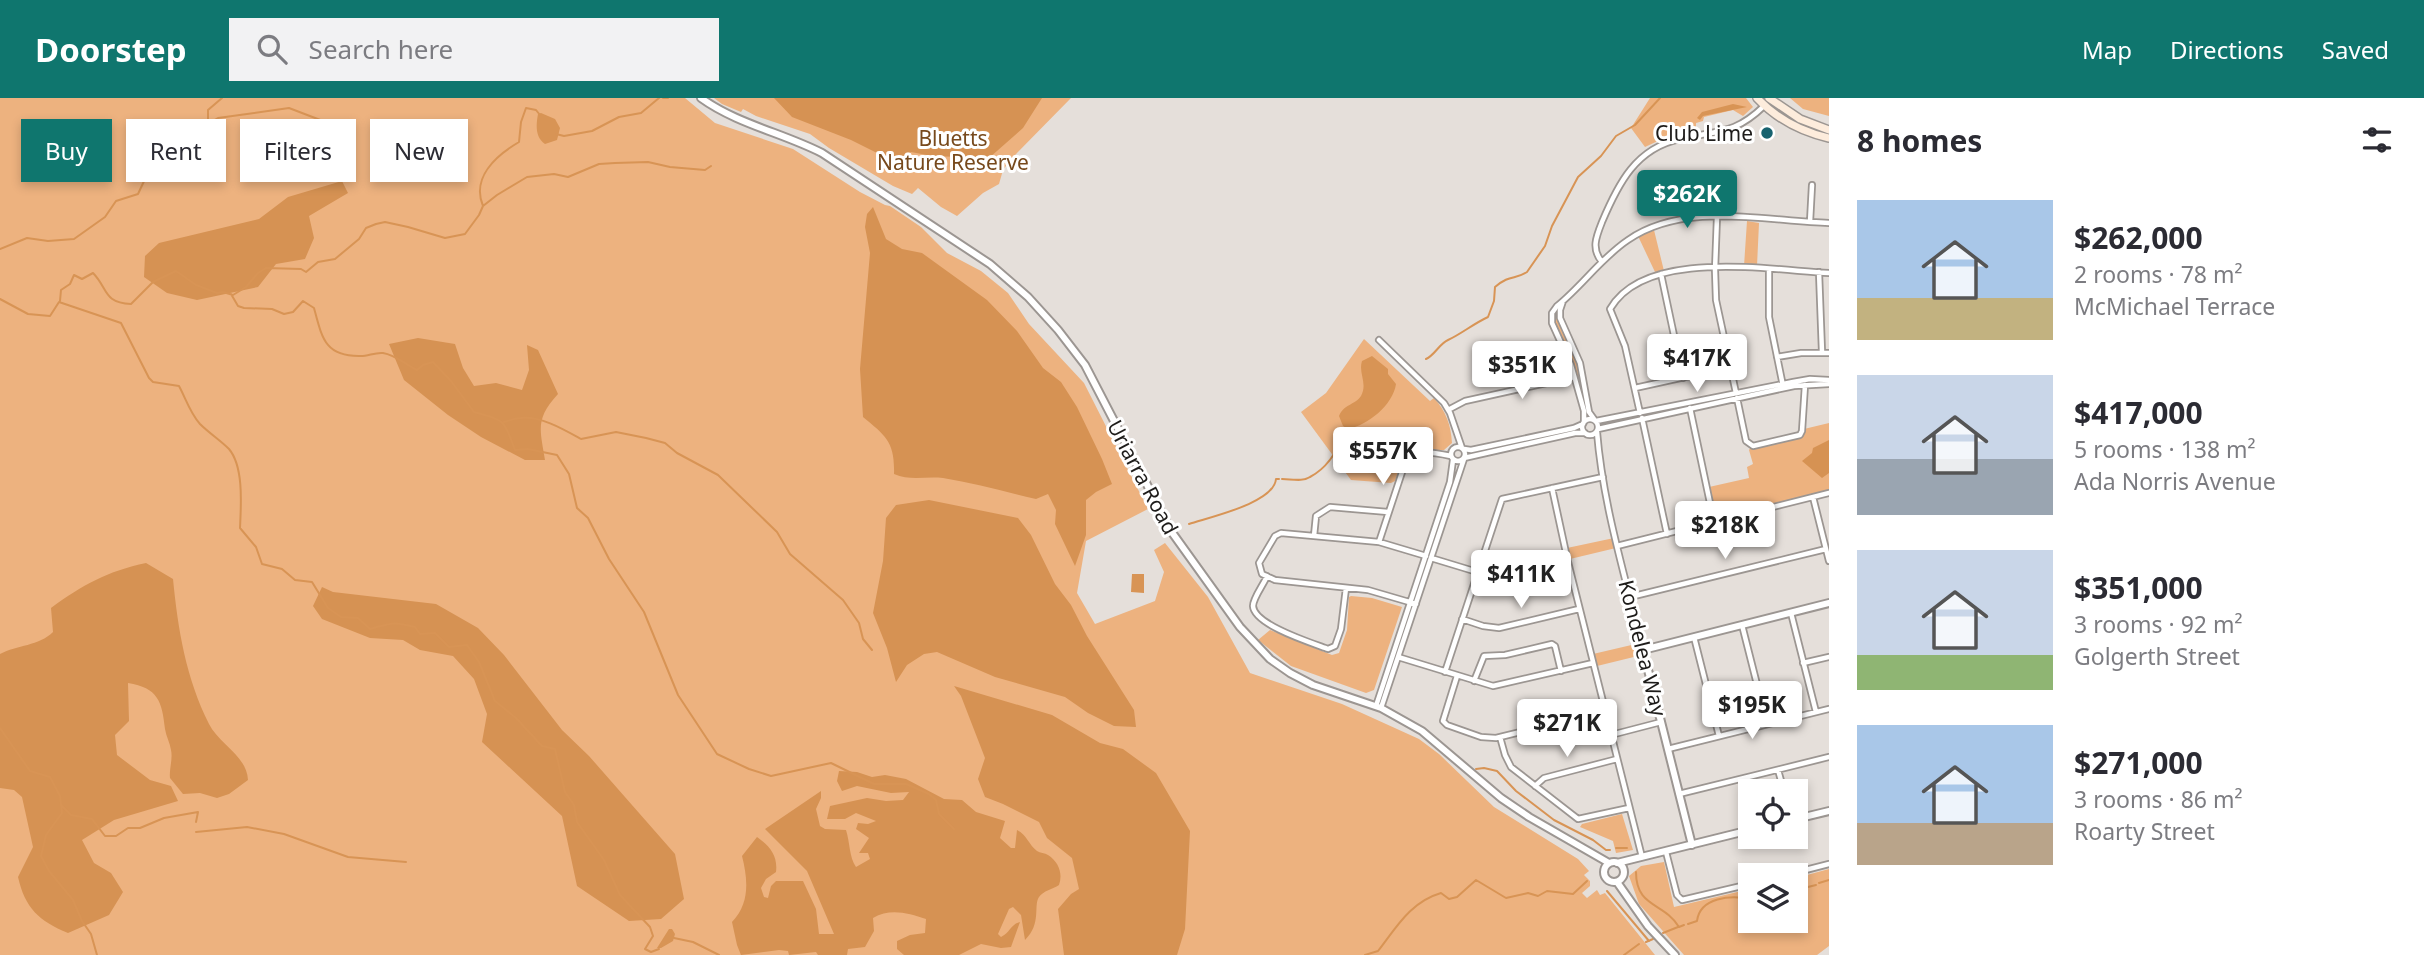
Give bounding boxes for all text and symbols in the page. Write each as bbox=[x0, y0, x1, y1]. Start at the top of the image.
search box bbox=[229, 18, 719, 81]
text: Doorstep bbox=[35, 27, 187, 72]
icon: search bbox=[253, 30, 291, 68]
text: Search here bbox=[309, 31, 453, 67]
text: Map bbox=[2082, 33, 2132, 66]
text: Directions bbox=[2170, 33, 2284, 66]
text: Saved bbox=[2322, 33, 2389, 66]
chip: Buy bbox=[21, 119, 112, 182]
chip: Rent bbox=[126, 119, 226, 182]
chip: Filters bbox=[240, 119, 356, 182]
chip: New bbox=[370, 119, 468, 182]
place label: Club Lime bbox=[1655, 119, 1753, 147]
text: 8 homes bbox=[1857, 120, 1982, 161]
icon: filters bbox=[2358, 121, 2396, 159]
park label: Bluetts Nature Reserve bbox=[877, 124, 1029, 176]
marker: Club Lime bbox=[1759, 125, 1775, 141]
pin: $262K bbox=[1638, 170, 1736, 230]
text: $262K bbox=[1653, 177, 1721, 209]
text: $262,000 bbox=[2074, 217, 2203, 258]
icon: home bbox=[1913, 228, 1997, 312]
text: 2 rooms · 78 m² bbox=[2074, 258, 2243, 290]
text: McMichael Terrace bbox=[2074, 290, 2275, 322]
pin: $417K bbox=[1648, 334, 1746, 394]
text: $417K bbox=[1663, 341, 1731, 373]
pin: $351K bbox=[1473, 342, 1571, 401]
text: $351K bbox=[1488, 348, 1556, 380]
text: $417,000 bbox=[2074, 392, 2203, 433]
icon: home bbox=[1913, 403, 1997, 487]
street label: Uriarra Road bbox=[1101, 415, 1185, 539]
pin: $557K bbox=[1334, 428, 1432, 487]
text: 5 rooms · 138 m² bbox=[2074, 433, 2256, 465]
text: $557K bbox=[1349, 434, 1417, 466]
text: Ada Norris Avenue bbox=[2074, 465, 2276, 497]
pin: $218K bbox=[1676, 502, 1774, 561]
text: $218K bbox=[1691, 508, 1759, 540]
pin: $411K bbox=[1472, 550, 1570, 610]
text: $411K bbox=[1487, 557, 1555, 589]
text: $351,000 bbox=[2074, 567, 2203, 608]
street label: Kondelea Way bbox=[1613, 577, 1674, 719]
icon: home bbox=[1913, 578, 1997, 662]
text: 3 rooms · 92 m² bbox=[2074, 608, 2243, 640]
text: Golgerth Street bbox=[2074, 640, 2240, 672]
pin: $195K bbox=[1703, 682, 1801, 741]
text: $195K bbox=[1718, 688, 1786, 720]
pin: $271K bbox=[1518, 700, 1616, 759]
text: $271K bbox=[1533, 706, 1601, 738]
text: $271,000 bbox=[2074, 742, 2203, 783]
icon: home bbox=[1913, 753, 1997, 837]
map controls bbox=[1738, 779, 1808, 933]
button: locate bbox=[1738, 779, 1808, 849]
text: 3 rooms · 86 m² bbox=[2074, 783, 2243, 815]
text: Roarty Street bbox=[2074, 815, 2215, 847]
button: layers bbox=[1738, 863, 1808, 933]

